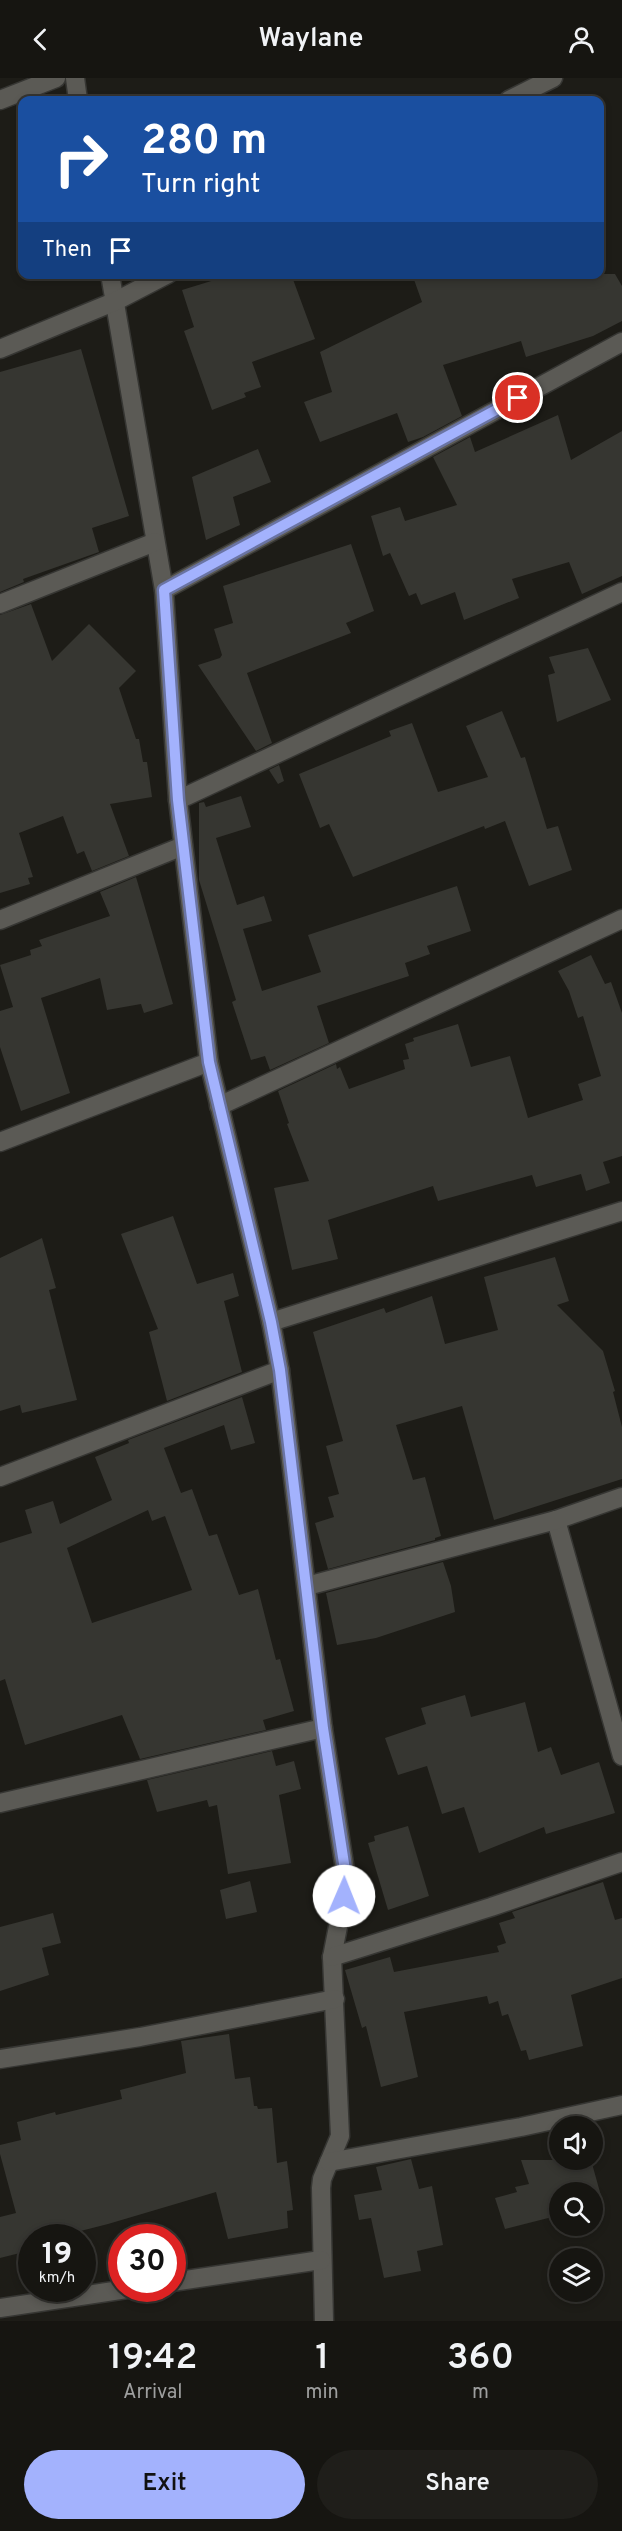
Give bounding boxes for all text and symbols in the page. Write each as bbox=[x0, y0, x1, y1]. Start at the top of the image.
text: Waylane bbox=[259, 22, 363, 56]
icon: back bbox=[24, 23, 57, 56]
icon: person bbox=[565, 23, 598, 56]
text: 280 m bbox=[141, 116, 267, 169]
icon: right bbox=[42, 120, 120, 198]
text: Turn right bbox=[141, 168, 260, 202]
icon: arrive bbox=[104, 234, 137, 267]
text: Then bbox=[42, 237, 92, 264]
pin bbox=[492, 372, 543, 423]
icon: arrive bbox=[501, 381, 534, 414]
position arrow bbox=[312, 1864, 376, 1928]
map controls bbox=[549, 2116, 603, 2302]
button: sound bbox=[549, 2116, 603, 2170]
button: search bbox=[549, 2182, 603, 2236]
speed limit sign: 30 bbox=[108, 2224, 186, 2302]
text: 19 bbox=[42, 2237, 72, 2274]
button: layers bbox=[549, 2248, 603, 2302]
text: km/h bbox=[39, 2269, 75, 2288]
text: 19:42 bbox=[108, 2336, 197, 2382]
text: 1 bbox=[315, 2336, 329, 2382]
text: 360 bbox=[447, 2336, 514, 2382]
text: Arrival bbox=[123, 2380, 183, 2406]
text: min bbox=[306, 2380, 339, 2406]
text: m bbox=[472, 2380, 489, 2406]
button: Exit bbox=[24, 2450, 305, 2519]
button: Share bbox=[317, 2450, 598, 2519]

